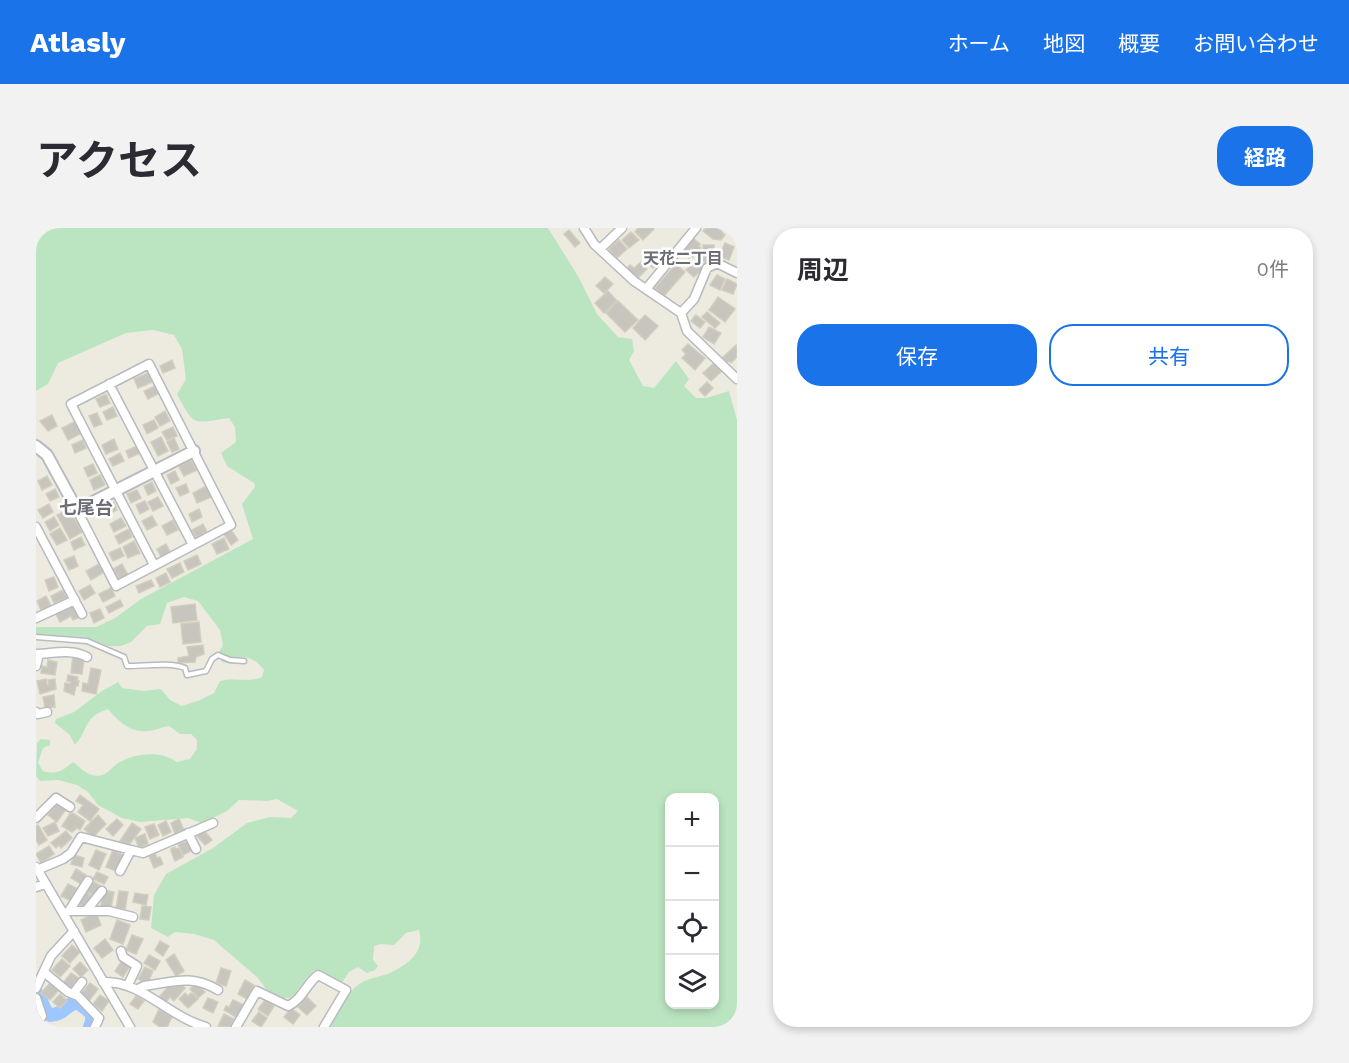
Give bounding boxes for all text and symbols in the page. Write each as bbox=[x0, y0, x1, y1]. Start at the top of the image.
text: Atlasly bbox=[30, 26, 125, 59]
text: ホーム bbox=[948, 31, 1010, 56]
text: 地図 bbox=[1043, 31, 1085, 56]
text: 概要 bbox=[1118, 31, 1160, 56]
text: お問い合わせ bbox=[1193, 31, 1319, 56]
button: 経路 bbox=[1217, 126, 1313, 186]
text: アクセス bbox=[36, 136, 202, 185]
district label: 天花二丁目 bbox=[643, 249, 723, 268]
text: 周辺 bbox=[797, 255, 849, 285]
text: 0件 bbox=[1257, 257, 1289, 281]
button: 保存 bbox=[797, 324, 1037, 386]
button: 共有 bbox=[1049, 324, 1289, 386]
district label: 七尾台 bbox=[59, 497, 113, 518]
map controls bbox=[665, 793, 719, 1009]
button: + bbox=[665, 793, 719, 847]
button: − bbox=[665, 847, 719, 901]
button: locate bbox=[665, 901, 719, 955]
button: layers bbox=[665, 955, 719, 1009]

